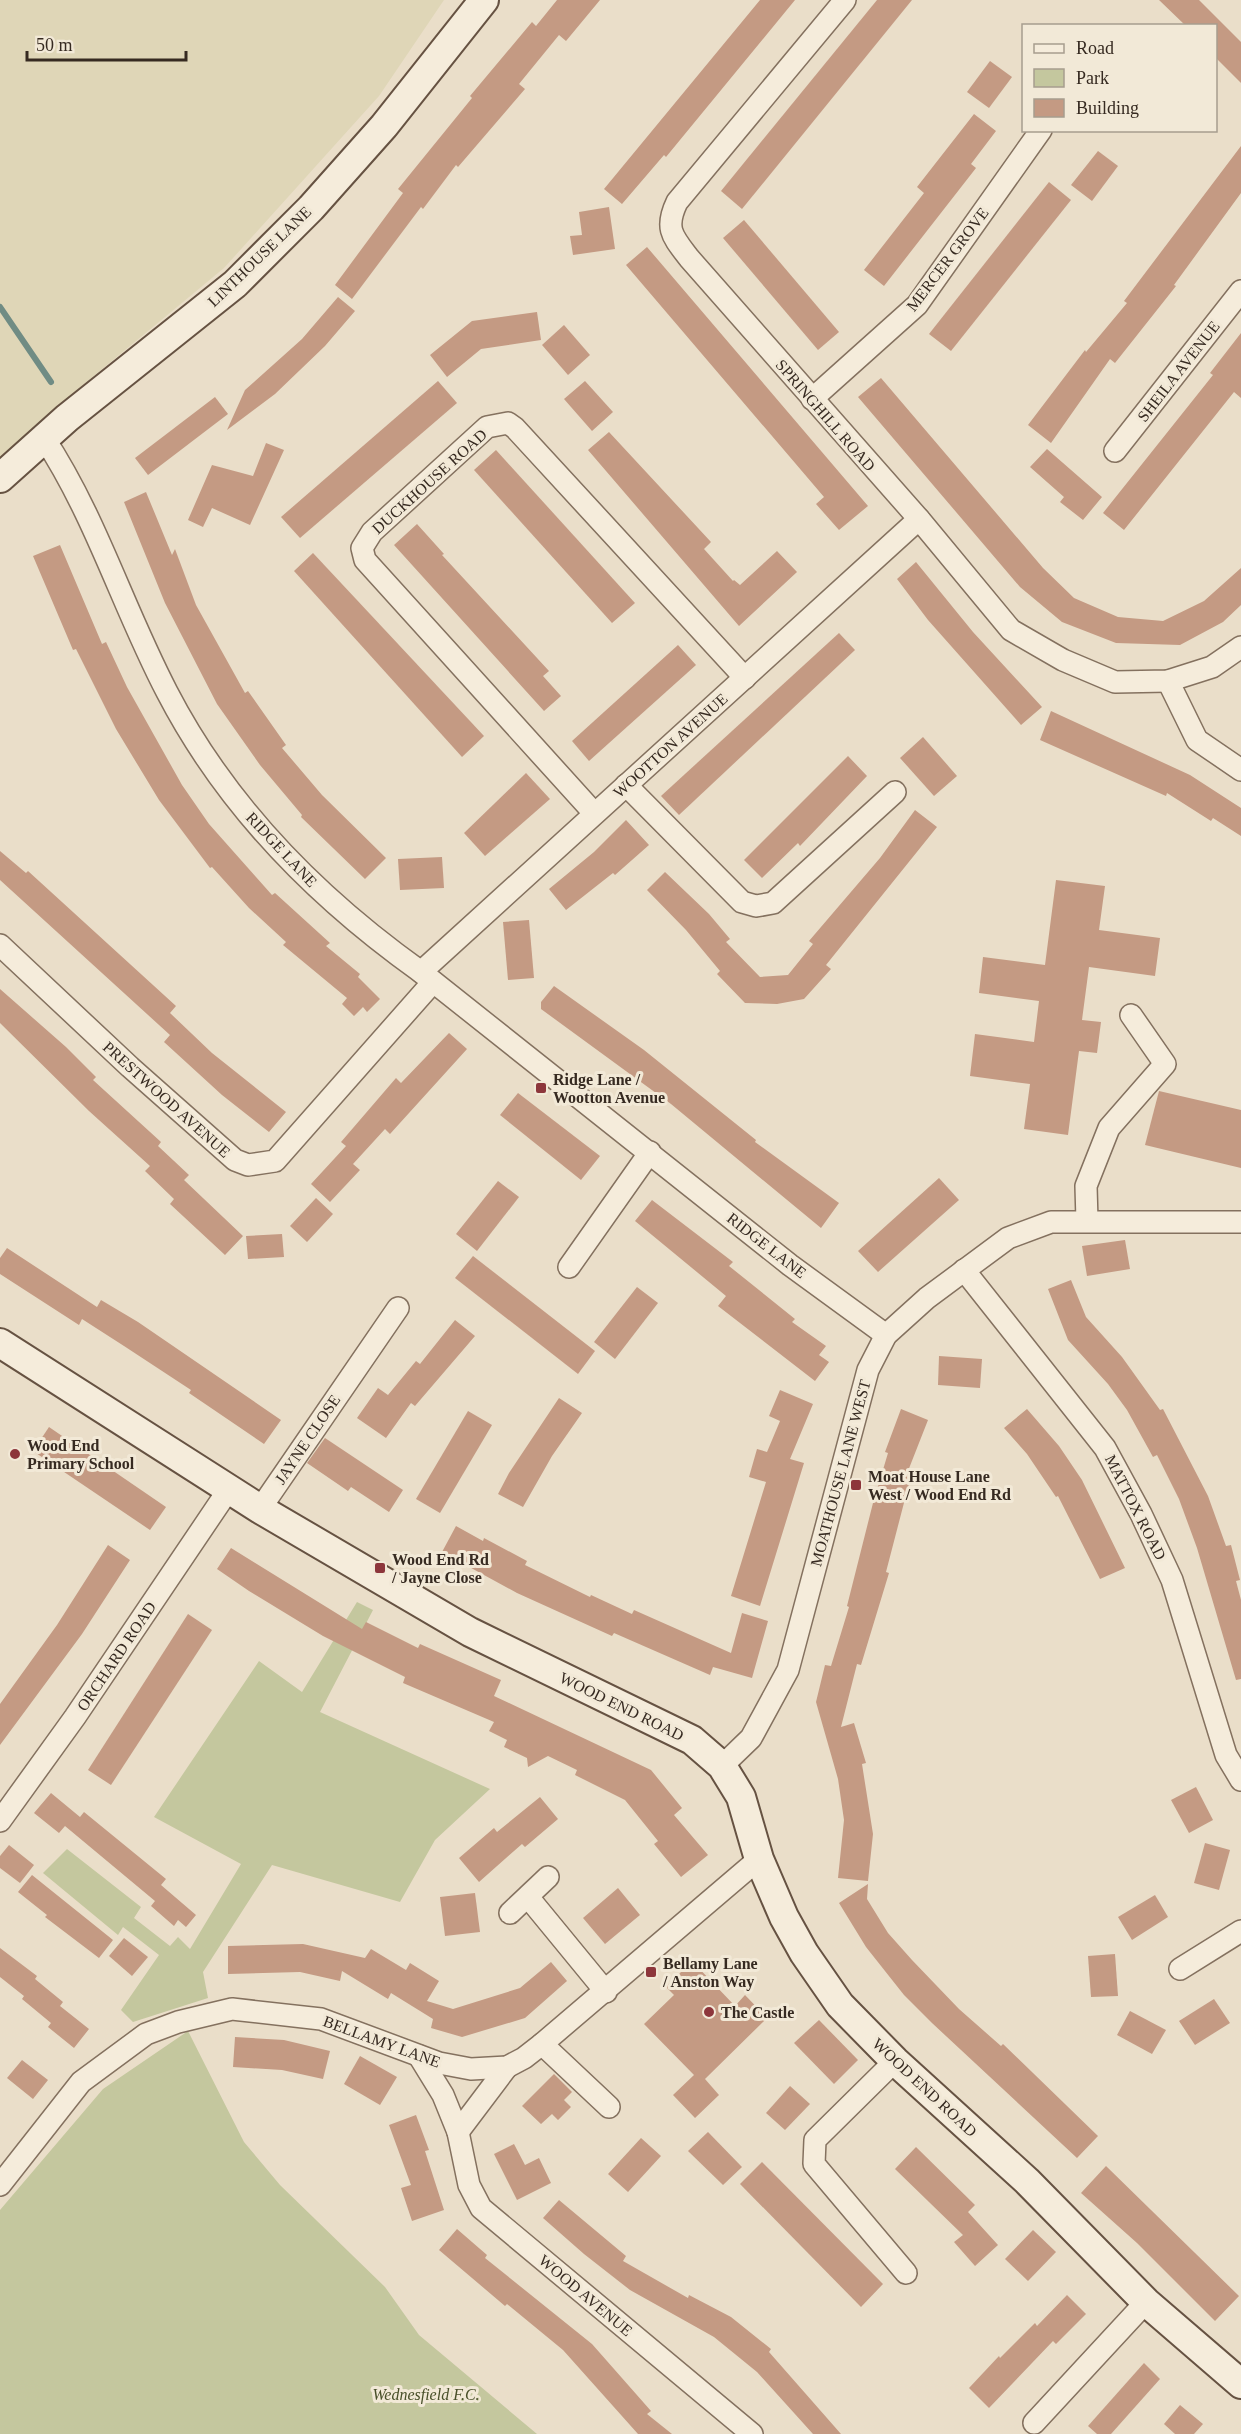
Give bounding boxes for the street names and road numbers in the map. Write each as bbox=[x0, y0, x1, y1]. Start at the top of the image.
street label: LINTHOUSE LANE bbox=[204, 203, 314, 310]
street label: MERCER GROVE bbox=[903, 204, 992, 314]
street label: SHEILA AVENUE bbox=[1134, 318, 1223, 425]
street label: SPRINGHILL ROAD bbox=[773, 356, 879, 475]
street label: DUCKHOUSE ROAD bbox=[369, 426, 490, 537]
street label: WOOTTON AVENUE bbox=[610, 690, 731, 801]
street label: RIDGE LANE bbox=[243, 809, 320, 890]
street label: PRESTWOOD AVENUE bbox=[100, 1038, 234, 1161]
street label: RIDGE LANE bbox=[724, 1209, 810, 1282]
street label: MOATHOUSE LANE WEST bbox=[807, 1378, 874, 1568]
street label: JAYNE CLOSE bbox=[271, 1391, 344, 1487]
street label: MATTOX ROAD bbox=[1102, 1452, 1169, 1563]
street label: ORCHARD ROAD bbox=[74, 1599, 159, 1714]
street label: WOOD END ROAD bbox=[557, 1669, 687, 1744]
street label: BELLAMY LANE bbox=[321, 2012, 443, 2071]
street label: WOOD END ROAD bbox=[869, 2035, 980, 2140]
street label: WOOD AVENUE bbox=[536, 2251, 636, 2339]

